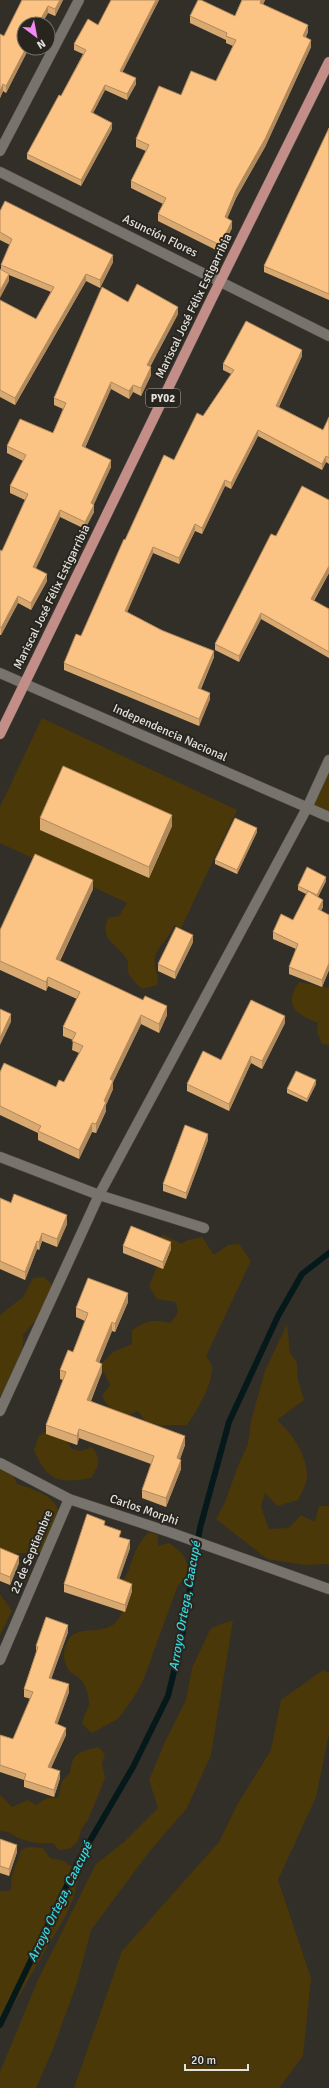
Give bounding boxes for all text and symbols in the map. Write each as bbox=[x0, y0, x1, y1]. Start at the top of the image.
north arrow bbox=[16, 16, 56, 56]
text: N bbox=[34, 37, 48, 52]
street label: Asunción Flores bbox=[120, 211, 200, 261]
street label: Mariscal José Félix Estigarribia bbox=[152, 231, 236, 381]
road number: PY02 bbox=[146, 389, 180, 407]
street label: Mariscal José Félix Estigarribia bbox=[10, 522, 94, 672]
street label: Independencia Nacional bbox=[110, 701, 230, 765]
street label: Carlos Morphi bbox=[108, 1491, 180, 1529]
street label: 22 de Septiembre bbox=[8, 1508, 56, 1596]
water label: Arroyo Ortega, Caacupé bbox=[166, 1539, 205, 1672]
water label: Arroyo Ortega, Caacupé bbox=[24, 1838, 97, 1964]
scale bar bbox=[185, 2046, 248, 2072]
text: 20 m bbox=[191, 2053, 216, 2068]

